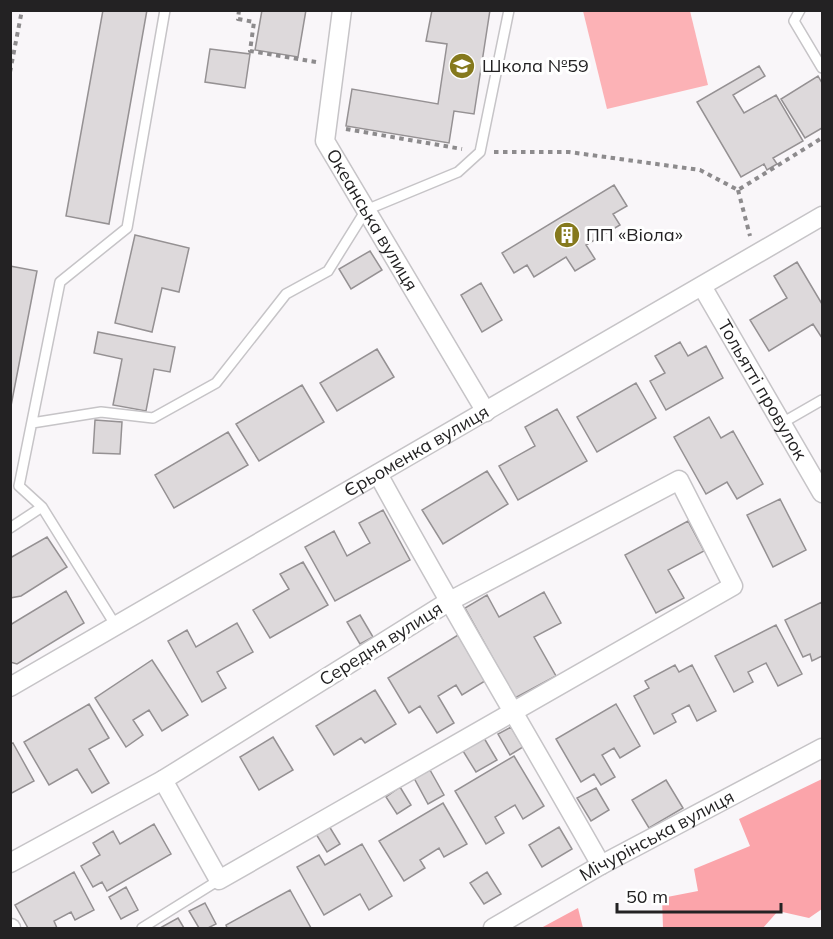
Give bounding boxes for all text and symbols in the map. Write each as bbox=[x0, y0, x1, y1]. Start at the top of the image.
school or university icon: Школа №59 bbox=[447, 51, 477, 81]
place label: Школа №59 bbox=[482, 54, 589, 77]
street label: Океанська вулиця bbox=[321, 145, 423, 295]
building icon: ПП «Віола» bbox=[552, 220, 582, 250]
place label: ПП «Віола» bbox=[586, 223, 683, 246]
street label: Тольятті провулок bbox=[713, 316, 813, 464]
street label: Єрьоменка вулиця bbox=[340, 400, 493, 502]
street label: Середня вулиця bbox=[315, 597, 447, 691]
street label: Мічурінська вулиця bbox=[575, 785, 738, 886]
scale bar bbox=[617, 876, 780, 914]
text: 50 m bbox=[626, 885, 668, 908]

